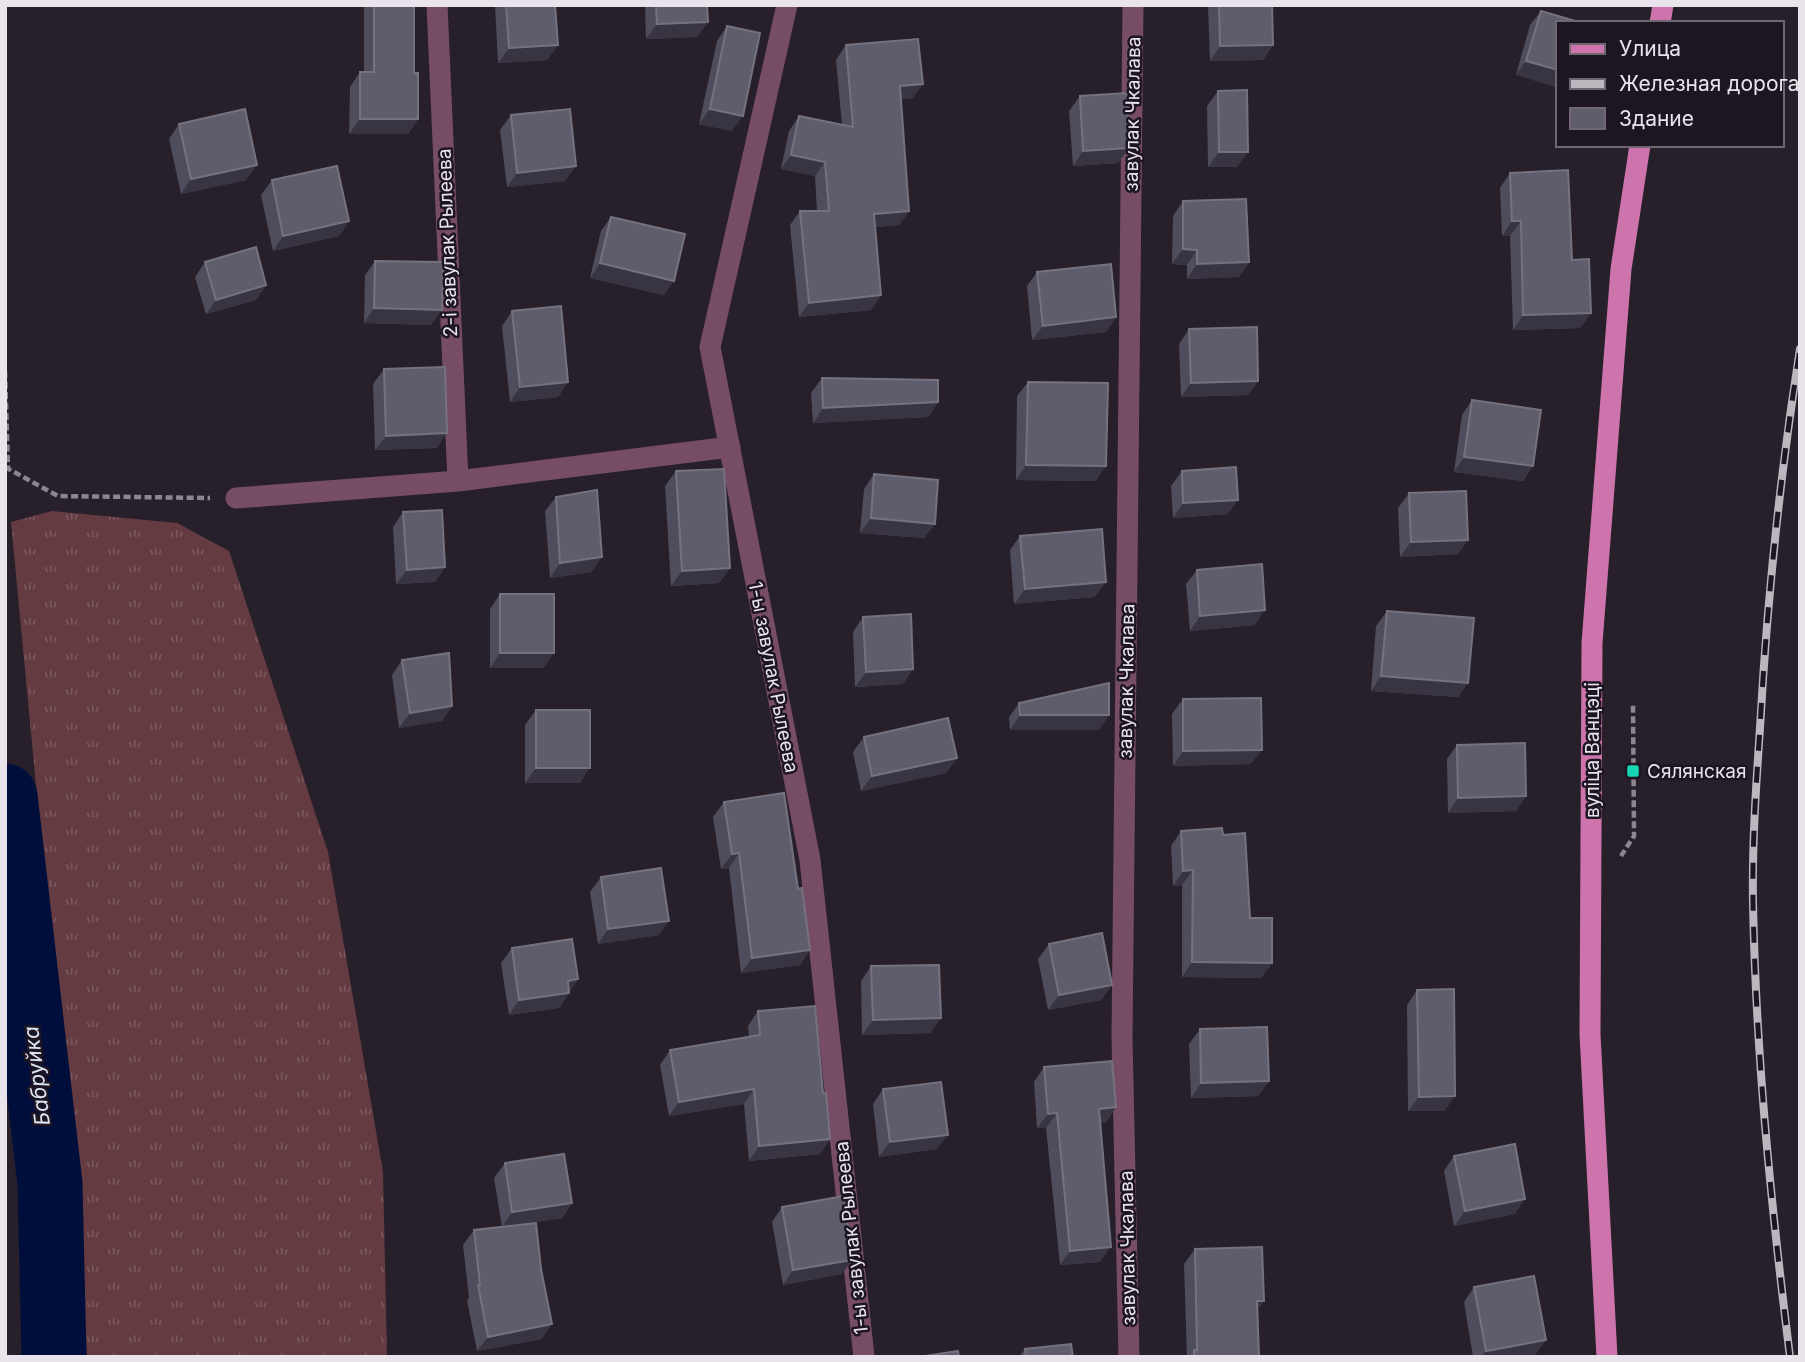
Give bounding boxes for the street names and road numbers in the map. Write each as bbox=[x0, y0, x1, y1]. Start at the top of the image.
street label: завулак Чкалава bbox=[1120, 36, 1145, 192]
street label: 2-і завулак Рылеева bbox=[433, 148, 462, 338]
street label: 1-ы завулак Рылеева bbox=[744, 580, 803, 775]
street label: завулак Чкалава bbox=[1114, 603, 1139, 759]
street label: вуліца Ванцэці bbox=[1581, 682, 1604, 818]
street label: 1-ы завулак Рылеева bbox=[830, 1140, 873, 1336]
street label: завулак Чкалава bbox=[1115, 1170, 1140, 1326]

